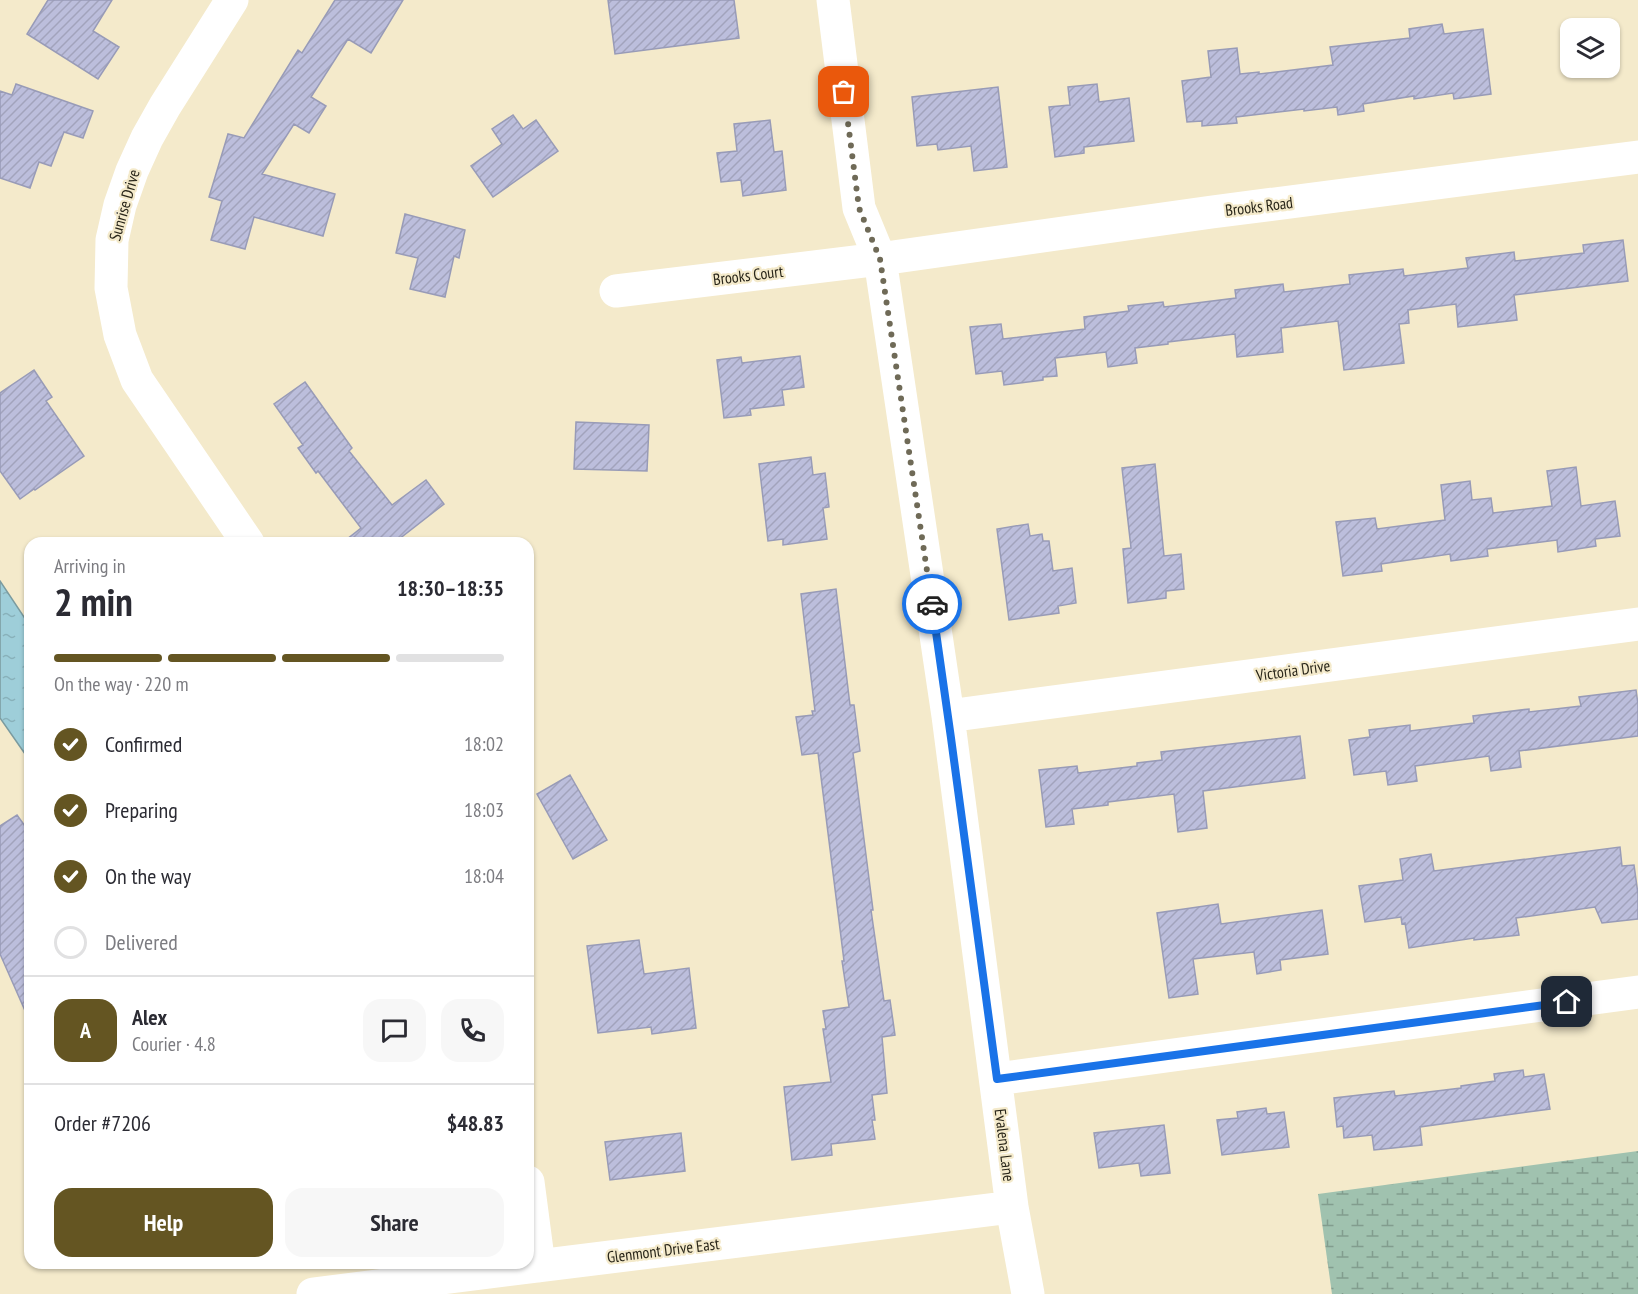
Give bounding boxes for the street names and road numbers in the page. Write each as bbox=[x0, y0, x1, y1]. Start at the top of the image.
street label: Sunrise Drive bbox=[104, 167, 144, 243]
street label: Brooks Road bbox=[1224, 192, 1294, 220]
street label: Brooks Court bbox=[712, 261, 785, 289]
street label: Victoria Drive bbox=[1254, 655, 1331, 685]
street label: Evalena Lane bbox=[991, 1108, 1019, 1182]
street label: Glenmont Drive East bbox=[606, 1233, 721, 1267]

